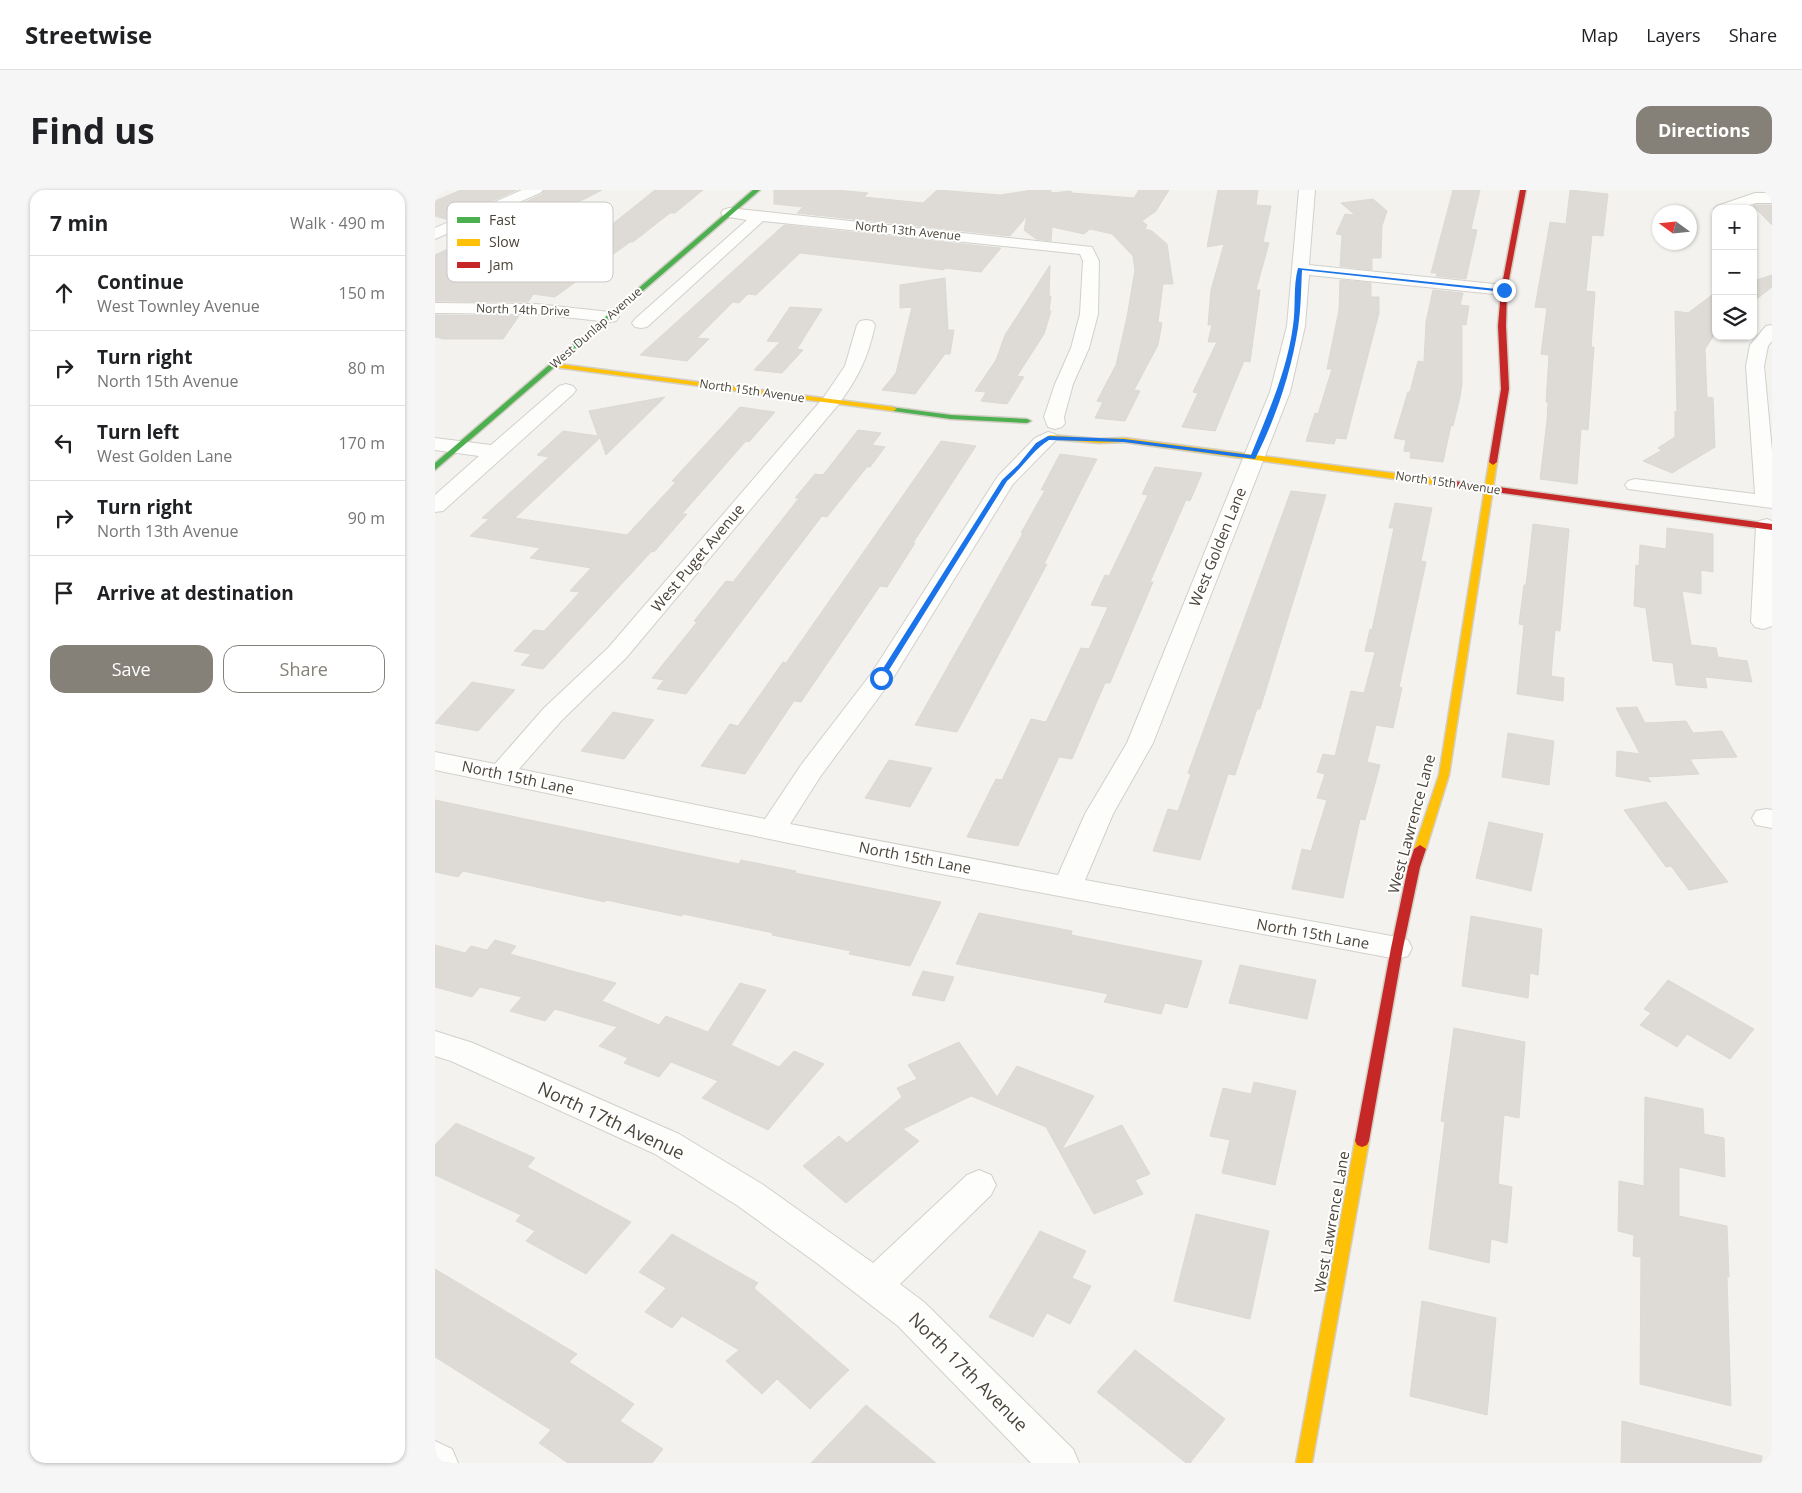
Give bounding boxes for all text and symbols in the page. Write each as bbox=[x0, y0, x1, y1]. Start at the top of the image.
text: Streetwise bbox=[25, 18, 152, 51]
text: Map bbox=[1581, 23, 1618, 47]
text: Layers bbox=[1646, 23, 1701, 47]
text: Share bbox=[1729, 23, 1777, 47]
button: Directions bbox=[1636, 106, 1772, 154]
text: Find us bbox=[30, 107, 155, 154]
legend bbox=[447, 202, 613, 282]
north arrow bbox=[1652, 205, 1697, 250]
map controls bbox=[1712, 205, 1757, 340]
button: + bbox=[1712, 205, 1757, 250]
text: 7 min bbox=[50, 209, 108, 237]
text: Fast bbox=[489, 210, 516, 229]
text: Walk · 490 m bbox=[290, 212, 385, 234]
street label: North 13th Avenue bbox=[854, 217, 962, 245]
text: Slow bbox=[489, 232, 520, 251]
button: − bbox=[1712, 250, 1757, 295]
text: Jam bbox=[487, 255, 514, 274]
text: Continue bbox=[97, 269, 184, 295]
icon: ahead bbox=[50, 279, 78, 307]
route end bbox=[1493, 279, 1516, 302]
text: 150 m bbox=[339, 282, 385, 304]
street label: West Dunlap Avenue bbox=[546, 283, 645, 372]
text: West Townley Avenue bbox=[97, 295, 260, 317]
button: layers bbox=[1712, 295, 1757, 340]
street label: North 14th Drive bbox=[476, 299, 570, 320]
text: Turn right bbox=[97, 344, 192, 370]
icon: right bbox=[50, 354, 78, 382]
text: 80 m bbox=[348, 357, 385, 379]
text: North 15th Avenue bbox=[97, 370, 239, 392]
street label: North 15th Avenue bbox=[698, 375, 806, 406]
text: Turn left bbox=[97, 419, 179, 445]
icon: left bbox=[50, 429, 78, 457]
text: 170 m bbox=[339, 432, 385, 454]
text: West Golden Lane bbox=[97, 445, 232, 467]
street label: North 15th Avenue bbox=[1394, 467, 1502, 498]
street label: West Golden Lane bbox=[1184, 484, 1250, 609]
text: Turn right bbox=[97, 494, 192, 520]
street label: West Puget Avenue bbox=[646, 499, 748, 615]
icon: right bbox=[50, 504, 78, 532]
text: 90 m bbox=[348, 507, 385, 529]
text: North 13th Avenue bbox=[97, 520, 239, 542]
icon: arrive bbox=[50, 579, 78, 607]
text: Arrive at destination bbox=[97, 580, 294, 606]
button: Save bbox=[50, 645, 213, 693]
button: Share bbox=[223, 645, 385, 693]
route start bbox=[870, 667, 893, 690]
street label: West Lawrence Lane bbox=[1383, 752, 1439, 896]
street label: North 15th Lane bbox=[460, 755, 576, 799]
street label: North 15th Lane bbox=[857, 836, 973, 878]
street label: North 15th Lane bbox=[1255, 913, 1371, 953]
street label: North 17th Avenue bbox=[534, 1076, 689, 1165]
street label: West Lawrence Lane bbox=[1309, 1149, 1353, 1294]
street label: North 17th Avenue bbox=[904, 1307, 1033, 1436]

